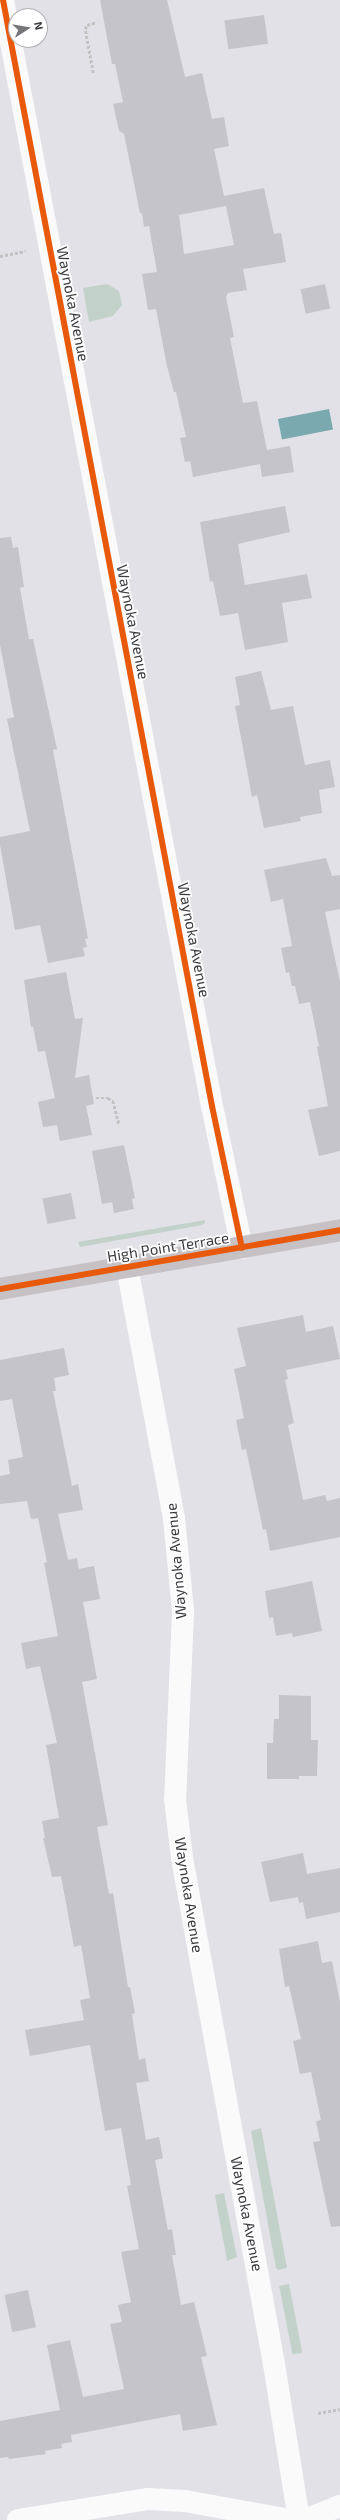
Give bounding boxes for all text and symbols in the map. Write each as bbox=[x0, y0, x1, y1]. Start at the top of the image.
north arrow bbox=[8, 8, 48, 48]
text: N bbox=[32, 20, 46, 31]
street label: Waynoka Avenue bbox=[53, 245, 93, 363]
street label: Waynoka Avenue bbox=[113, 563, 153, 681]
street label: Waynoka Avenue bbox=[174, 881, 214, 999]
street label: High Point Terrace bbox=[106, 1228, 230, 1266]
street label: Waynoka Avenue bbox=[162, 1502, 190, 1620]
street label: Waynoka Avenue bbox=[171, 1836, 207, 1954]
street label: Waynoka Avenue bbox=[227, 2155, 267, 2273]

